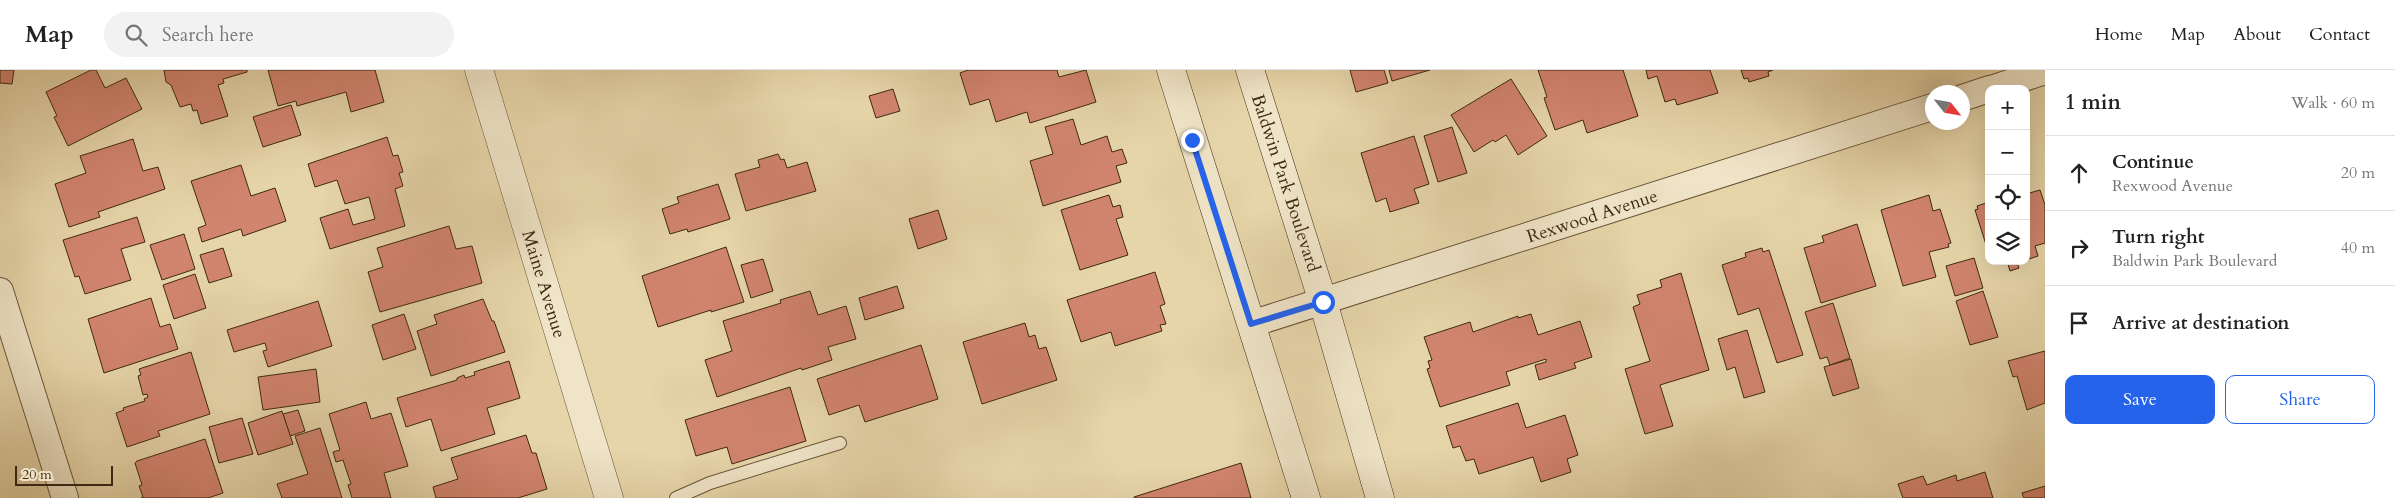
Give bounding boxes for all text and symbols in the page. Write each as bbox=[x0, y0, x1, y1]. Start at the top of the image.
search box bbox=[104, 12, 454, 57]
text: Map bbox=[25, 18, 74, 51]
icon: search bbox=[122, 21, 150, 49]
text: Search here bbox=[162, 22, 254, 48]
text: Home bbox=[2095, 22, 2143, 47]
text: Map bbox=[2171, 22, 2205, 47]
text: About bbox=[2233, 22, 2281, 47]
text: Contact bbox=[2309, 22, 2370, 47]
north arrow bbox=[1925, 85, 1970, 130]
map controls bbox=[1985, 85, 2030, 265]
button: + bbox=[1985, 85, 2030, 130]
text: 1 min bbox=[2065, 88, 2121, 117]
street label: Baldwin Park Boulevard bbox=[1245, 91, 1326, 276]
text: Walk · 60 m bbox=[2291, 92, 2375, 114]
route end bbox=[1181, 129, 1204, 152]
button: − bbox=[1985, 130, 2030, 175]
text: Continue bbox=[2112, 149, 2194, 175]
icon: ahead bbox=[2065, 159, 2093, 187]
text: 20 m bbox=[2341, 162, 2375, 184]
button: locate bbox=[1985, 175, 2030, 220]
text: Rexwood Avenue bbox=[2112, 175, 2233, 197]
street label: Rexwood Avenue bbox=[1523, 184, 1661, 249]
button: layers bbox=[1985, 220, 2030, 265]
text: Turn right bbox=[2112, 224, 2204, 250]
street label: Maine Avenue bbox=[515, 227, 572, 341]
icon: right bbox=[2065, 234, 2093, 262]
text: 40 m bbox=[2341, 237, 2375, 259]
text: Baldwin Park Boulevard bbox=[2112, 250, 2277, 272]
route start bbox=[1312, 291, 1335, 314]
icon: arrive bbox=[2065, 309, 2093, 337]
text: Arrive at destination bbox=[2112, 310, 2289, 336]
button: Save bbox=[2065, 375, 2215, 424]
button: Share bbox=[2225, 375, 2375, 424]
scale bar bbox=[15, 463, 112, 486]
text: 20 m bbox=[22, 465, 52, 484]

